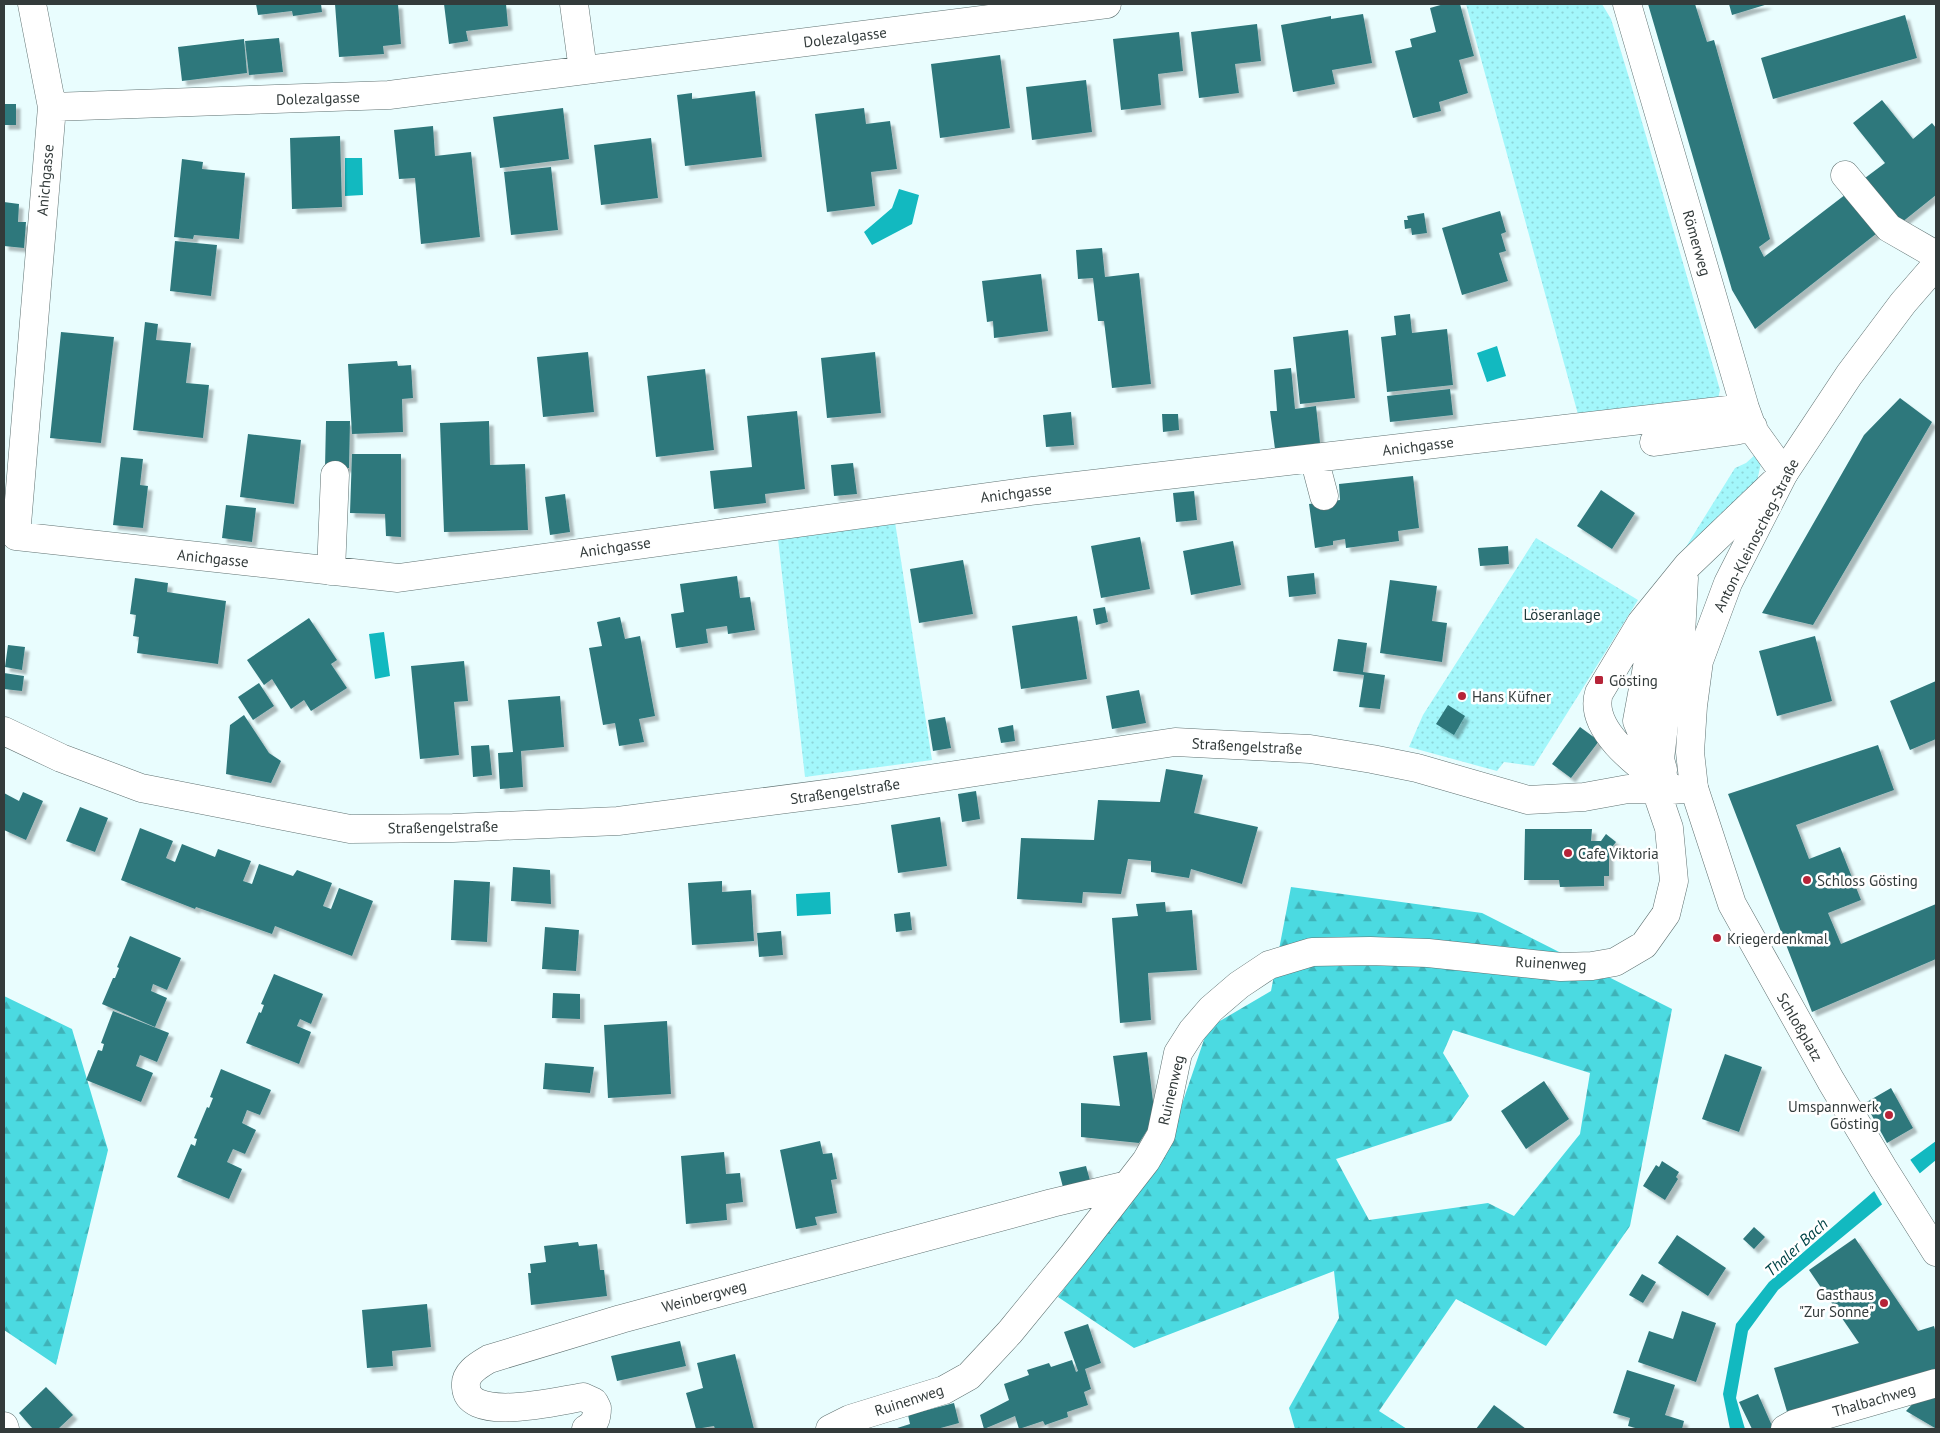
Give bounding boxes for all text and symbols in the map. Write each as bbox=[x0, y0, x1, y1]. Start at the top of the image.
street label: Dolezalgasse bbox=[802, 22, 888, 52]
street label: Dolezalgasse bbox=[276, 87, 360, 109]
street label: Anichgasse bbox=[32, 143, 58, 217]
street label: Römerweg bbox=[1679, 208, 1715, 278]
street label: Anichgasse bbox=[1381, 432, 1455, 460]
street label: Anton-Kleinoscheg-Straße bbox=[1709, 455, 1803, 615]
street label: Anichgasse bbox=[979, 479, 1053, 507]
street label: Anichgasse bbox=[578, 533, 652, 561]
street label: Anichgasse bbox=[176, 545, 250, 571]
park label: Löseranlage bbox=[1523, 605, 1601, 624]
place label: Gösting bbox=[1609, 671, 1658, 690]
marker: Gösting bbox=[1593, 674, 1605, 686]
place label: Hans Küfner bbox=[1472, 687, 1551, 706]
marker: Hans Küfner bbox=[1456, 690, 1468, 702]
street label: Straßengelstraße bbox=[1191, 734, 1303, 758]
street label: Straßengelstraße bbox=[789, 774, 901, 808]
street label: Straßengelstraße bbox=[387, 817, 499, 837]
place label: Cafe Viktoria bbox=[1578, 844, 1659, 863]
marker: Cafe Viktoria bbox=[1562, 847, 1574, 859]
place label: Schloss Gösting bbox=[1817, 871, 1918, 890]
marker: Schloss Gösting bbox=[1801, 874, 1813, 886]
place label: Kriegerdenkmal bbox=[1727, 929, 1829, 948]
marker: Kriegerdenkmal bbox=[1711, 932, 1723, 944]
street label: Ruinenweg bbox=[1515, 952, 1587, 974]
street label: Schloßplatz bbox=[1773, 989, 1827, 1065]
street label: Ruinenweg bbox=[1154, 1053, 1188, 1127]
place label: Umspannwerk Gösting bbox=[1788, 1097, 1880, 1133]
marker: Umspannwerk Gösting bbox=[1883, 1109, 1895, 1121]
water label: Thaler Bach bbox=[1760, 1214, 1832, 1280]
street label: Weinbergweg bbox=[660, 1276, 748, 1316]
place label: Gasthaus "Zur Sonne" bbox=[1799, 1285, 1874, 1321]
marker: Gasthaus "Zur Sonne" bbox=[1878, 1297, 1890, 1309]
street label: Thalbachweg bbox=[1830, 1379, 1918, 1421]
street label: Ruinenweg bbox=[872, 1380, 946, 1420]

